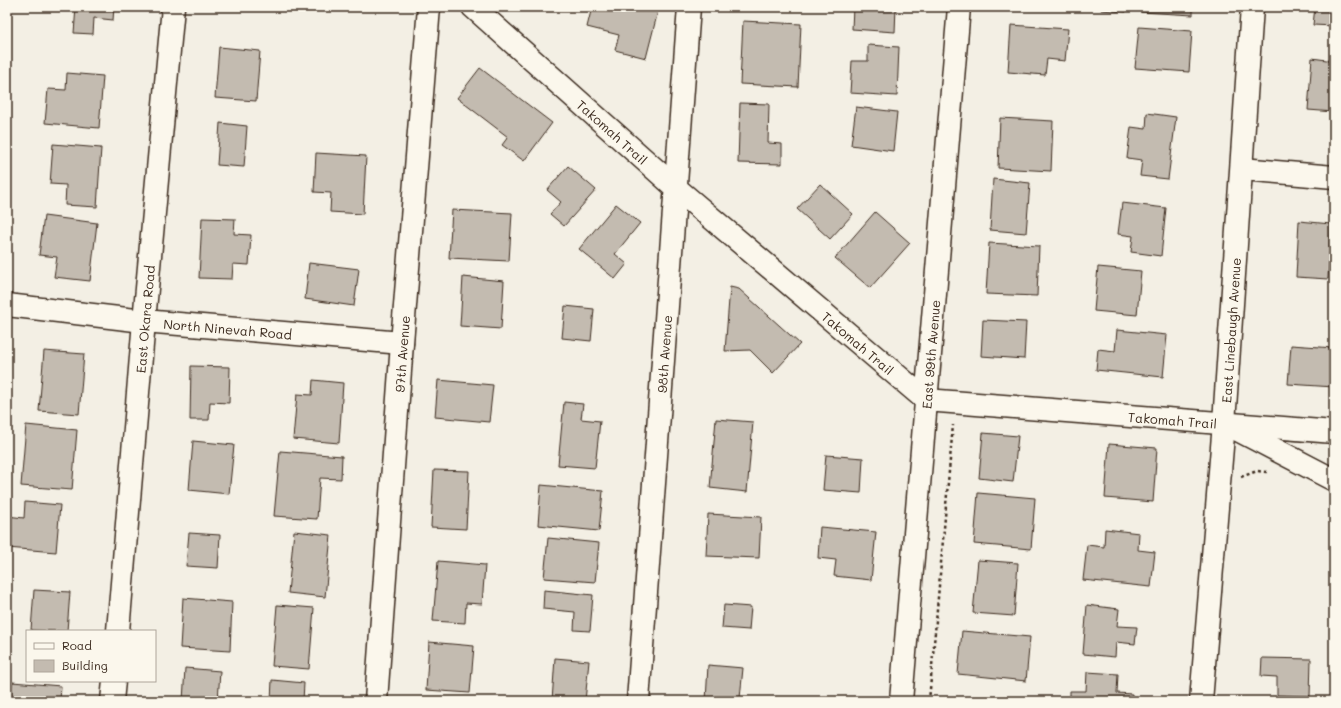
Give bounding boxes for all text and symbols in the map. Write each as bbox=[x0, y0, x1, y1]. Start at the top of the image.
street label: Takomah Trail bbox=[574, 95, 651, 167]
street label: East Linebaugh Avenue bbox=[1217, 257, 1244, 403]
street label: East Okara Road bbox=[131, 264, 158, 374]
street label: East 99th Avenue bbox=[917, 299, 943, 409]
street label: Takomah Trail bbox=[819, 307, 898, 378]
street label: North Ninevah Road bbox=[163, 314, 293, 342]
street label: 98th Avenue bbox=[652, 314, 675, 393]
street label: 97th Avenue bbox=[390, 315, 413, 393]
street label: Takomah Trail bbox=[1127, 407, 1218, 431]
legend bbox=[26, 630, 156, 682]
text: Road bbox=[62, 637, 92, 653]
text: Building bbox=[62, 657, 108, 673]

